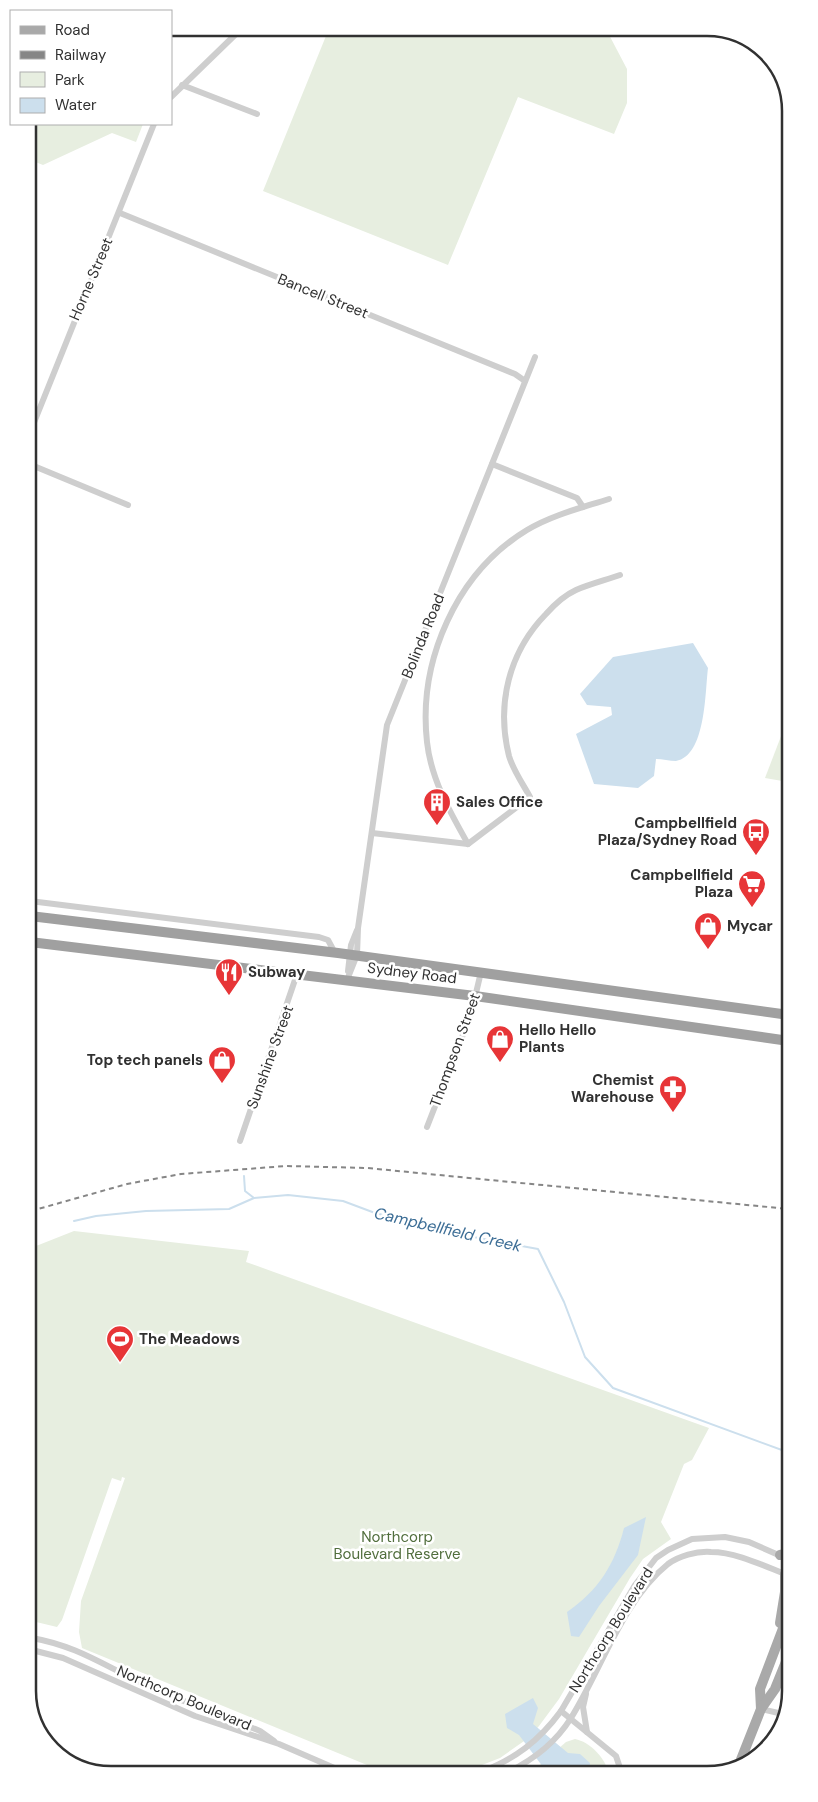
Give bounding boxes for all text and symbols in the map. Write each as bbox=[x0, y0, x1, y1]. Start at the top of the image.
legend bbox=[10, 10, 172, 125]
text: Road bbox=[55, 20, 90, 40]
text: Railway bbox=[55, 45, 107, 65]
text: Park bbox=[55, 70, 85, 90]
text: Water bbox=[55, 95, 97, 115]
street label: Horne Street bbox=[65, 234, 117, 324]
street label: Bancell Street bbox=[275, 269, 371, 323]
street label: Bolinda Road bbox=[397, 591, 449, 681]
building icon: Sales Office bbox=[422, 787, 452, 826]
place label: Sales Office bbox=[456, 792, 543, 812]
place label: Campbellfield Plaza/Sydney Road bbox=[598, 813, 737, 850]
bus stop icon: Campbellfield Plaza/Sydney Road bbox=[741, 817, 771, 856]
place label: Campbellfield Plaza bbox=[630, 865, 733, 902]
supermarket icon: Campbellfield Plaza bbox=[737, 869, 767, 908]
shop icon: Mycar bbox=[693, 911, 723, 950]
place label: Mycar bbox=[727, 916, 773, 936]
restaurant icon: Subway bbox=[214, 957, 244, 996]
street label: Sydney Road bbox=[366, 958, 458, 988]
place label: Subway bbox=[248, 962, 305, 982]
street label: Thompson Street bbox=[425, 990, 485, 1110]
street label: Sunshine Street bbox=[242, 1002, 298, 1112]
place label: Hello Hello Plants bbox=[519, 1020, 596, 1057]
shop icon: Hello Hello Plants bbox=[485, 1024, 515, 1063]
shop icon: Top tech panels bbox=[207, 1045, 237, 1084]
place label: Top tech panels bbox=[87, 1050, 203, 1070]
place label: Chemist Warehouse bbox=[571, 1070, 654, 1107]
pharmacy icon: Chemist Warehouse bbox=[658, 1074, 688, 1113]
water label: Campbellfield Creek bbox=[372, 1202, 524, 1257]
sports icon: The Meadows bbox=[105, 1324, 135, 1363]
place label: The Meadows bbox=[139, 1329, 240, 1349]
park label: Northcorp Boulevard Reserve bbox=[333, 1527, 461, 1564]
street label: Northcorp Boulevard bbox=[564, 1564, 658, 1696]
street label: Northcorp Boulevard bbox=[114, 1661, 254, 1735]

